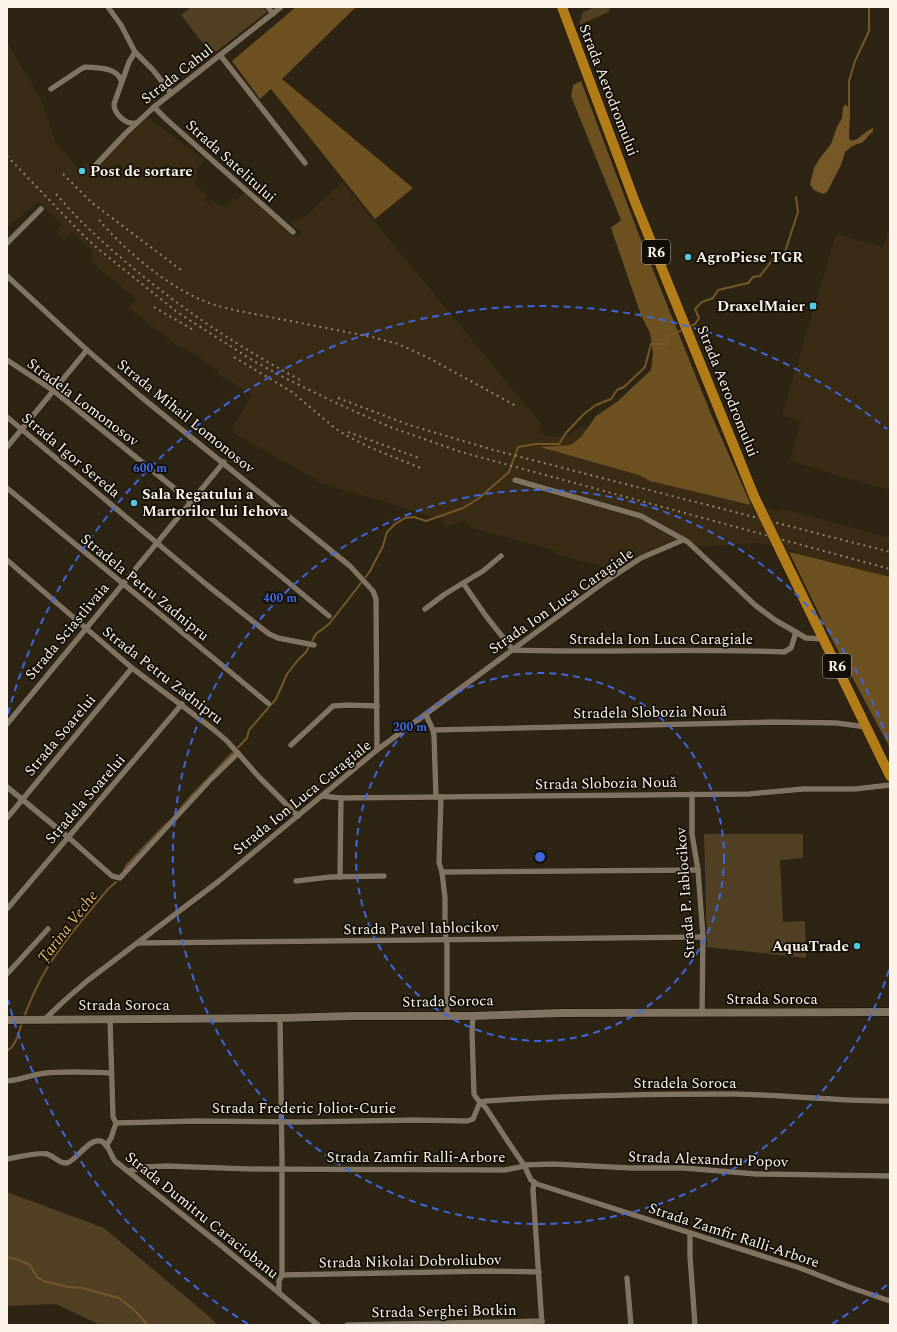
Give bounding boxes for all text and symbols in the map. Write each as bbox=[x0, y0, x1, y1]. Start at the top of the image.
street label: Strada Aerodromului bbox=[573, 21, 644, 160]
street label: Strada Cahul bbox=[136, 39, 218, 110]
street label: Strada Satelitului bbox=[180, 114, 281, 208]
place label: Post de sortare bbox=[90, 160, 193, 183]
marker: Post de sortare bbox=[77, 166, 87, 176]
road number: R6 bbox=[642, 240, 670, 264]
place label: AgroPiese TGR bbox=[696, 246, 804, 269]
marker: AgroPiese TGR bbox=[683, 252, 693, 262]
place label: DraxelMaier bbox=[717, 295, 806, 318]
marker: DraxelMaier bbox=[808, 301, 818, 311]
street label: Strada Aerodromului bbox=[691, 322, 764, 460]
street label: Stradela Lomonosov bbox=[22, 352, 144, 453]
street label: Strada Mihail Lomonosov bbox=[112, 353, 260, 480]
street label: Strada Igor Sereda bbox=[16, 407, 126, 504]
text: 600 m bbox=[133, 459, 167, 478]
place label: Sala Regatului a Martorilor lui Iehova bbox=[142, 483, 288, 523]
marker: Sala Regatului a Martorilor lui Iehova bbox=[129, 498, 139, 508]
street label: Stradela Petru Zadnipru bbox=[75, 528, 214, 647]
street label: Strada Ion Luca Caragiale bbox=[484, 543, 639, 660]
street label: Strada Sciastlivaia bbox=[20, 577, 116, 685]
text: 400 m bbox=[263, 589, 297, 608]
street label: Strada Petru Zadnipru bbox=[97, 621, 228, 730]
street label: Stradela Ion Luca Caragiale bbox=[569, 628, 753, 651]
road number: R6 bbox=[823, 654, 851, 678]
street label: Strada Soarelui bbox=[19, 689, 102, 781]
street label: Stradela Slobozia Nouă bbox=[573, 700, 728, 725]
text: 200 m bbox=[393, 718, 427, 737]
street label: Strada Ion Luca Caragiale bbox=[228, 734, 377, 861]
street label: Stradela Soarelui bbox=[40, 749, 131, 849]
street label: Strada Slobozia Nouă bbox=[535, 771, 678, 796]
street label: Strada P. Iablocikov bbox=[669, 826, 702, 959]
centre of rings bbox=[533, 850, 547, 864]
water label: Țarina Veche bbox=[32, 885, 104, 968]
street label: Strada Pavel Iablocikov bbox=[343, 916, 500, 941]
place label: AquaTrade bbox=[772, 935, 849, 958]
marker: AquaTrade bbox=[852, 941, 862, 951]
street label: Strada Soroca bbox=[726, 988, 818, 1011]
street label: Strada Soroca bbox=[402, 989, 495, 1014]
street label: Strada Soroca bbox=[78, 994, 170, 1017]
street label: Stradela Sorocа bbox=[633, 1072, 737, 1095]
street label: Strada Frederic Joliot-Curie bbox=[212, 1097, 396, 1120]
street label: Strada Alexandru Popov bbox=[627, 1145, 789, 1174]
street label: Strada Dumitru Caraciobanu bbox=[120, 1146, 284, 1285]
street label: Strada Zamfir Ralli-Arbore bbox=[327, 1146, 505, 1169]
street label: Strada Zamfir Ralli-Arbore bbox=[645, 1197, 822, 1274]
street label: Strada Nikolai Dobroliubov bbox=[318, 1248, 502, 1275]
street label: Strada Serghei Botkin bbox=[371, 1299, 517, 1324]

